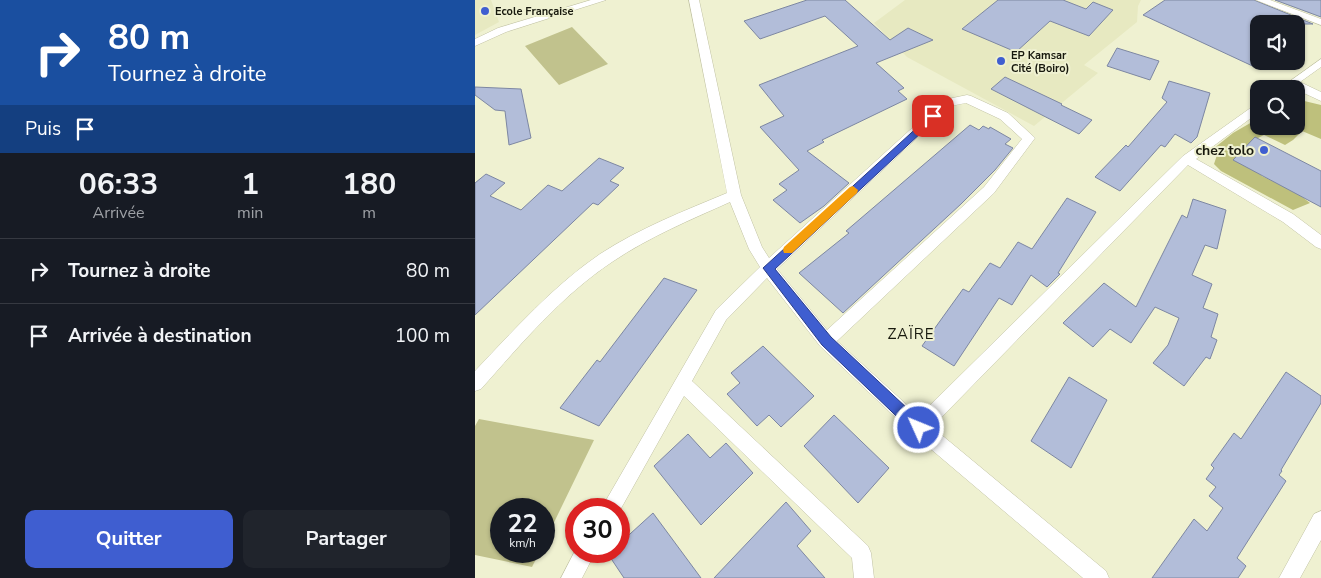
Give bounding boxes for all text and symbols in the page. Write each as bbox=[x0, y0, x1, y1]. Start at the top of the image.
place label: Ecole Française bbox=[495, 4, 573, 19]
marker: Ecole Française bbox=[479, 5, 491, 17]
text: 80 m bbox=[108, 14, 190, 61]
map controls bbox=[1250, 15, 1305, 135]
button: sound bbox=[1250, 15, 1305, 70]
icon: right bbox=[25, 20, 90, 85]
place label: EP Kamsar Cité (Boiro) bbox=[1011, 48, 1069, 76]
marker: EP Kamsar Cité (Boiro) bbox=[995, 55, 1007, 67]
text: Tournez à droite bbox=[108, 59, 267, 89]
button: search bbox=[1250, 80, 1305, 135]
pin bbox=[912, 95, 954, 137]
icon: arrive bbox=[919, 102, 947, 130]
icon: arrive bbox=[71, 115, 99, 143]
text: Puis bbox=[25, 116, 61, 142]
place label: chez tolo bbox=[1195, 141, 1254, 160]
marker: chez tolo bbox=[1258, 144, 1270, 156]
text: 06:33 bbox=[79, 164, 158, 205]
text: 1 bbox=[241, 164, 259, 205]
text: 180 bbox=[342, 164, 396, 205]
text: Arrivée bbox=[92, 202, 144, 224]
text: min bbox=[237, 202, 263, 224]
text: m bbox=[362, 202, 376, 224]
icon: right bbox=[25, 257, 53, 285]
text: Tournez à droite bbox=[68, 258, 211, 284]
text: 80 m bbox=[406, 258, 450, 284]
icon: arrive bbox=[25, 322, 53, 350]
text: Arrivée à destination bbox=[68, 323, 252, 349]
text: 100 m bbox=[395, 323, 450, 349]
district label: ZAÏRE bbox=[887, 324, 935, 344]
position arrow bbox=[892, 401, 944, 453]
speed limit sign: 30 bbox=[565, 498, 630, 563]
text: 22 bbox=[507, 507, 538, 541]
button: Quitter bbox=[25, 510, 233, 568]
button: Partager bbox=[243, 510, 450, 568]
text: km/h bbox=[509, 535, 536, 551]

